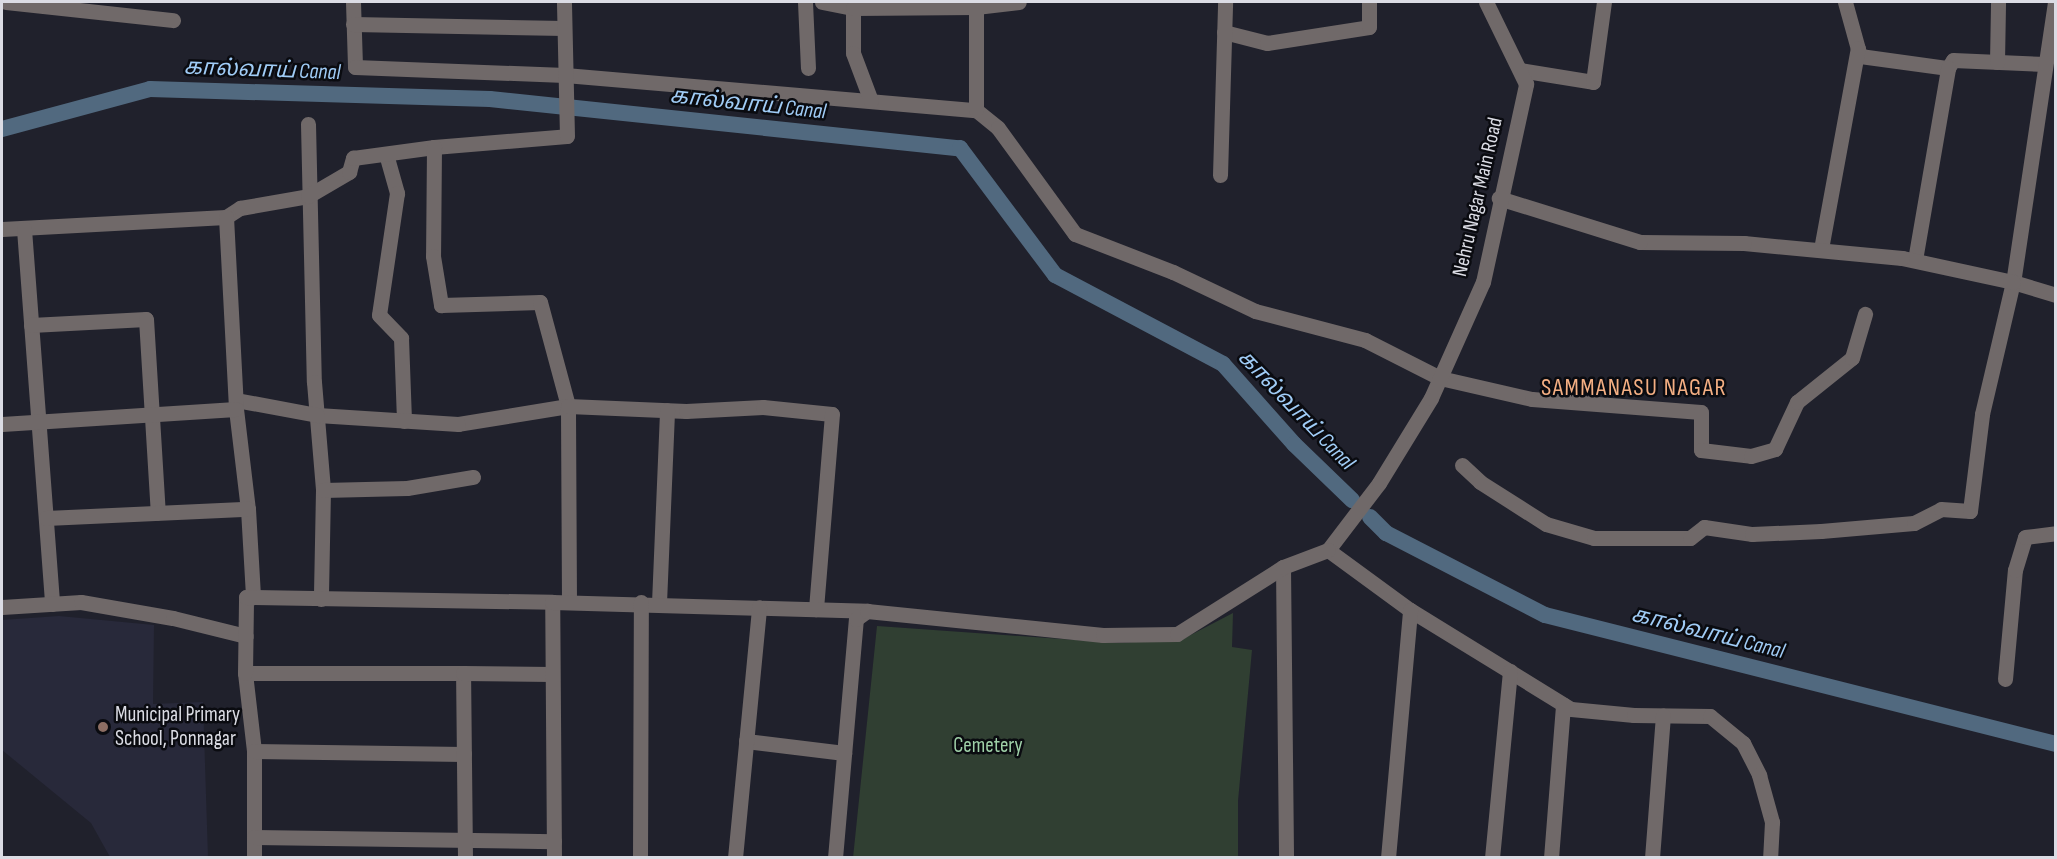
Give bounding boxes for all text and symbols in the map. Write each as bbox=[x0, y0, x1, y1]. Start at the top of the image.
water label: கால்வாய் Canal bbox=[183, 54, 341, 86]
water label: கால்வாய் Canal bbox=[669, 83, 827, 125]
street label: Nehru Nagar Main Road bbox=[1447, 115, 1509, 279]
water label: கால்வாய் Canal bbox=[1232, 344, 1360, 476]
district label: SAMMANASU NAGAR bbox=[1541, 374, 1727, 402]
water label: கால்வாய் Canal bbox=[1629, 601, 1787, 665]
place label: Municipal Primary School, Ponnagar bbox=[115, 702, 240, 752]
marker: Municipal Primary School, Ponnagar bbox=[96, 720, 110, 734]
park label: Cemetery bbox=[953, 733, 1023, 759]

